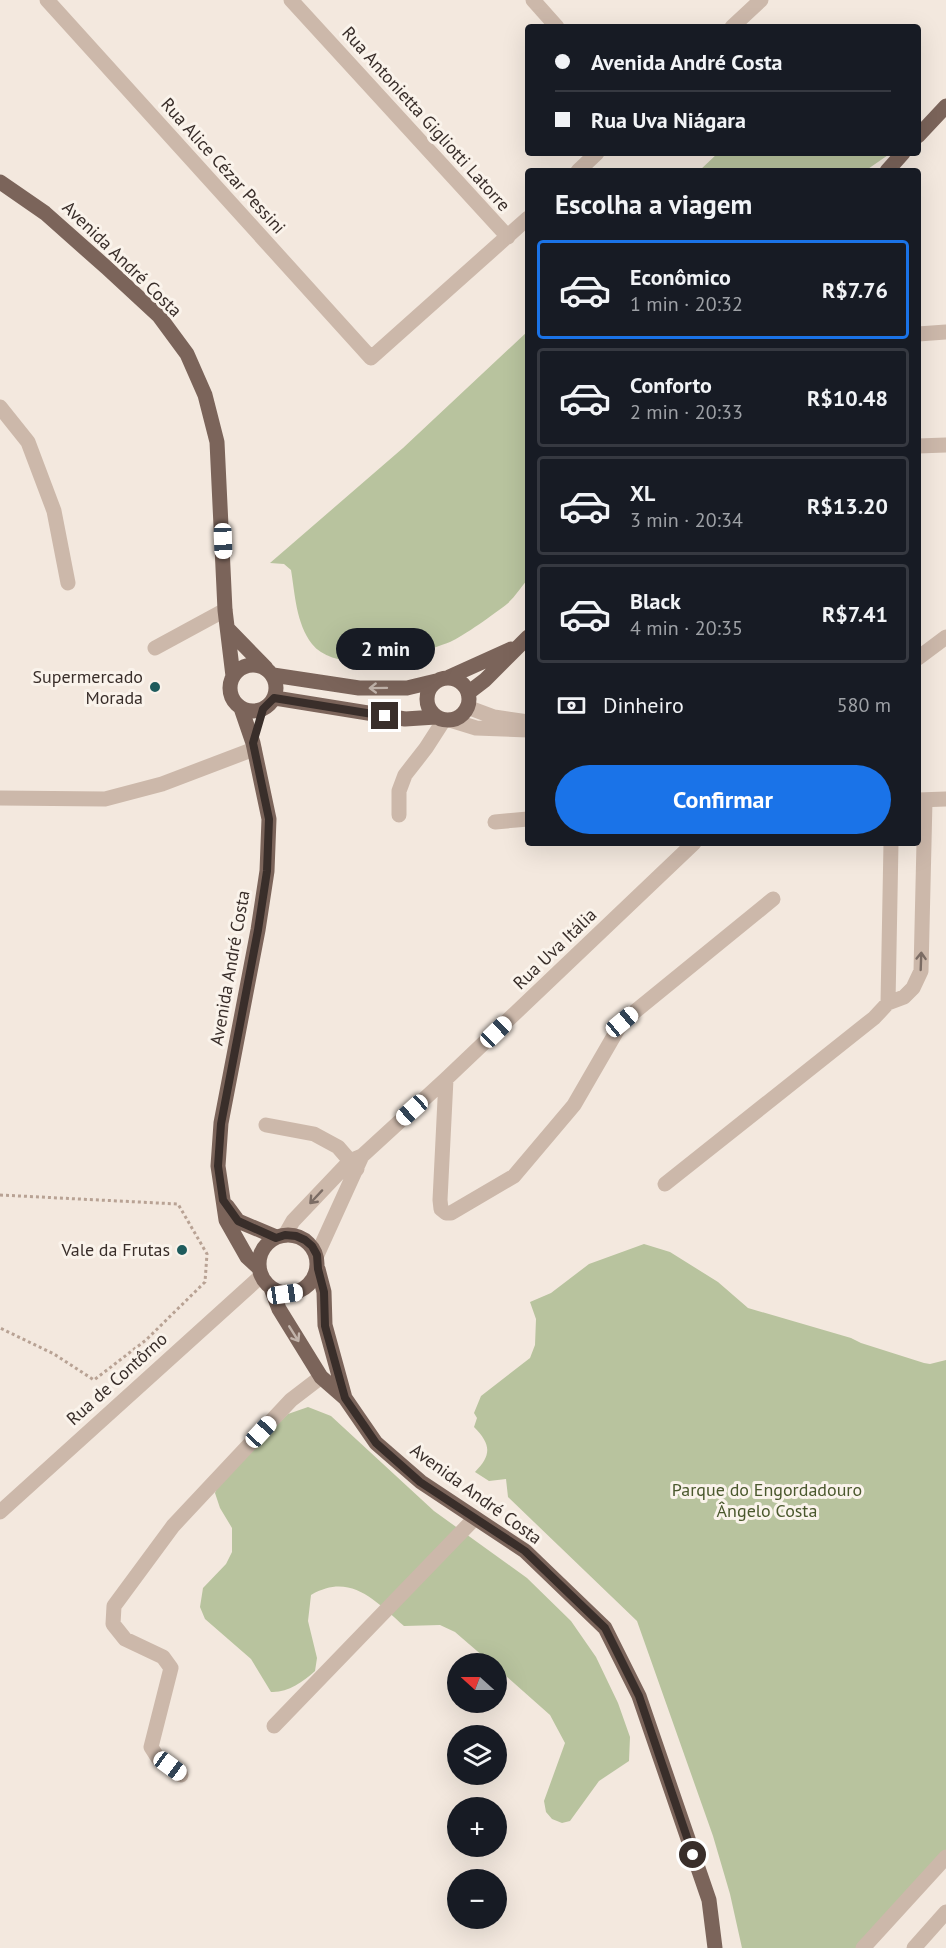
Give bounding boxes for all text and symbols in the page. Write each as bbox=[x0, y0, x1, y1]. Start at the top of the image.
street label: Rua Antonietta Gigliotti Latorre bbox=[337, 21, 516, 216]
text: Avenida André Costa bbox=[591, 48, 783, 76]
street label: Rua Alice Cézar Pessini bbox=[156, 93, 291, 239]
text: Rua Uva Niágara bbox=[591, 106, 746, 134]
text: Escolha a viagem bbox=[555, 187, 752, 221]
street label: Avenida André Costa bbox=[58, 196, 187, 321]
icon: car bbox=[558, 263, 612, 317]
text: Econômico bbox=[630, 263, 731, 291]
text: R$7.76 bbox=[822, 276, 888, 304]
text: 1 min · 20:32 bbox=[630, 291, 743, 317]
icon: car bbox=[558, 371, 612, 425]
text: Conforto bbox=[630, 371, 712, 399]
text: R$10.48 bbox=[807, 384, 888, 412]
text: 2 min · 20:33 bbox=[630, 399, 743, 425]
icon: car bbox=[558, 479, 612, 533]
text: XL bbox=[630, 479, 655, 507]
text: R$13.20 bbox=[807, 492, 888, 520]
text: 3 min · 20:34 bbox=[630, 507, 743, 533]
car bbox=[213, 523, 233, 559]
icon: car bbox=[558, 587, 612, 641]
text: Black bbox=[630, 587, 681, 615]
text: R$7.41 bbox=[822, 600, 888, 628]
text: 4 min · 20:35 bbox=[630, 615, 743, 641]
callout: 2 min bbox=[336, 629, 434, 671]
text: 2 min bbox=[361, 636, 410, 662]
place label: Supermercado Morada bbox=[32, 665, 143, 709]
marker: Supermercado Morada bbox=[148, 680, 162, 694]
one-way arrow bbox=[369, 682, 389, 694]
icon: cash bbox=[555, 689, 588, 722]
text: Dinheiro bbox=[603, 691, 684, 719]
text: 580 m bbox=[837, 692, 891, 718]
route end bbox=[371, 702, 398, 729]
button: Confirmar bbox=[555, 765, 891, 834]
street label: Avenida André Costa bbox=[205, 889, 254, 1047]
street label: Rua Uva Itália bbox=[508, 903, 601, 994]
one-way arrow bbox=[916, 951, 927, 971]
car bbox=[602, 1004, 642, 1040]
car bbox=[477, 1013, 515, 1051]
car bbox=[393, 1091, 431, 1129]
one-way arrow bbox=[309, 1189, 323, 1204]
place label: Vale da Frutas bbox=[60, 1238, 170, 1261]
marker: Vale da Frutas bbox=[175, 1243, 189, 1257]
car bbox=[266, 1283, 304, 1305]
one-way arrow bbox=[288, 1325, 300, 1342]
street label: Rua de Contôrno bbox=[61, 1327, 172, 1430]
car bbox=[242, 1413, 280, 1451]
street label: Avenida André Costa bbox=[406, 1438, 547, 1549]
park label: Parque do Engordadouro Ângelo Costa bbox=[672, 1478, 862, 1522]
north arrow bbox=[447, 1653, 507, 1713]
map controls bbox=[447, 1653, 507, 1929]
button: layers bbox=[447, 1725, 507, 1785]
car bbox=[150, 1748, 190, 1784]
button: + bbox=[447, 1797, 507, 1857]
route start bbox=[679, 1841, 706, 1868]
button: − bbox=[447, 1869, 507, 1929]

